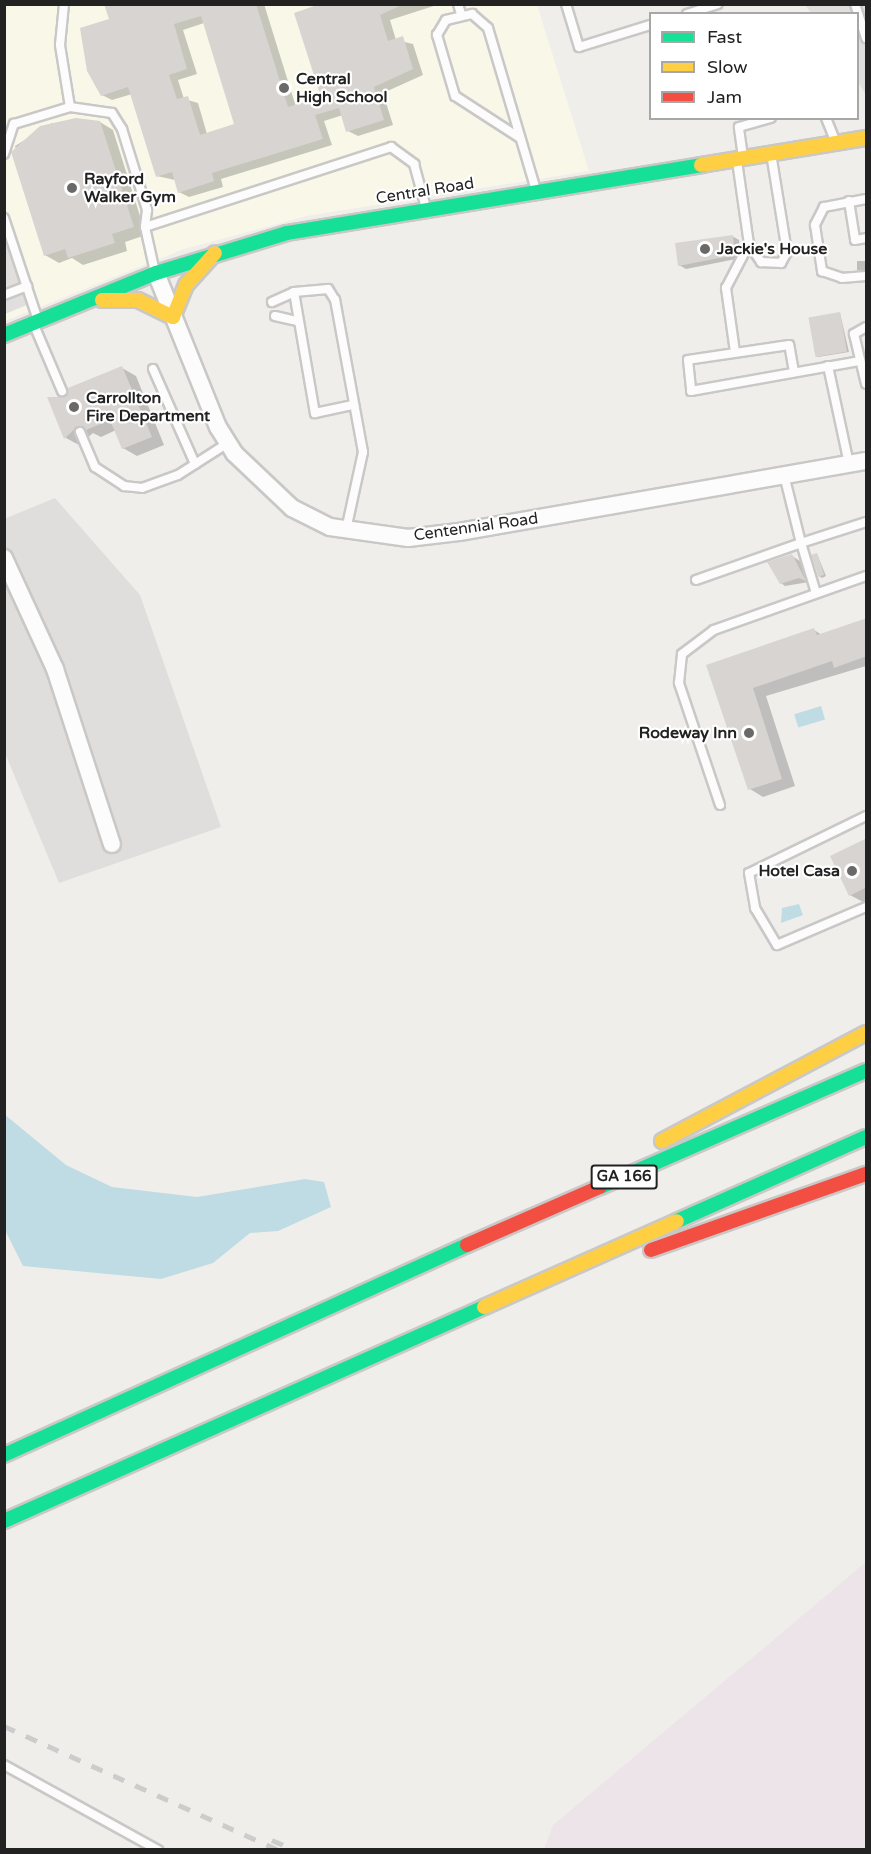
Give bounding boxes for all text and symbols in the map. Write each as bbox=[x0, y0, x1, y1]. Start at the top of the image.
legend bbox=[649, 12, 859, 120]
text: Fast bbox=[707, 26, 742, 48]
text: Slow bbox=[707, 56, 748, 78]
place label: Central High School bbox=[296, 69, 387, 107]
marker: Central High School bbox=[277, 81, 291, 95]
text: Jam bbox=[707, 86, 742, 108]
place label: Rayford Walker Gym bbox=[84, 169, 176, 207]
street label: Central Road bbox=[375, 174, 475, 208]
marker: Rayford Walker Gym bbox=[65, 181, 79, 195]
place label: Jackie's House bbox=[717, 239, 827, 259]
marker: Jackie's House bbox=[698, 242, 712, 256]
place label: Carrollton Fire Department bbox=[86, 388, 210, 426]
marker: Carrollton Fire Department bbox=[67, 400, 81, 414]
street label: Centennial Road bbox=[413, 509, 539, 545]
place label: Rodeway Inn bbox=[639, 723, 737, 743]
marker: Rodeway Inn bbox=[742, 726, 756, 740]
place label: Hotel Casa bbox=[758, 861, 840, 881]
marker: Hotel Casa bbox=[845, 864, 859, 878]
road number: GA 166 bbox=[590, 1165, 658, 1189]

